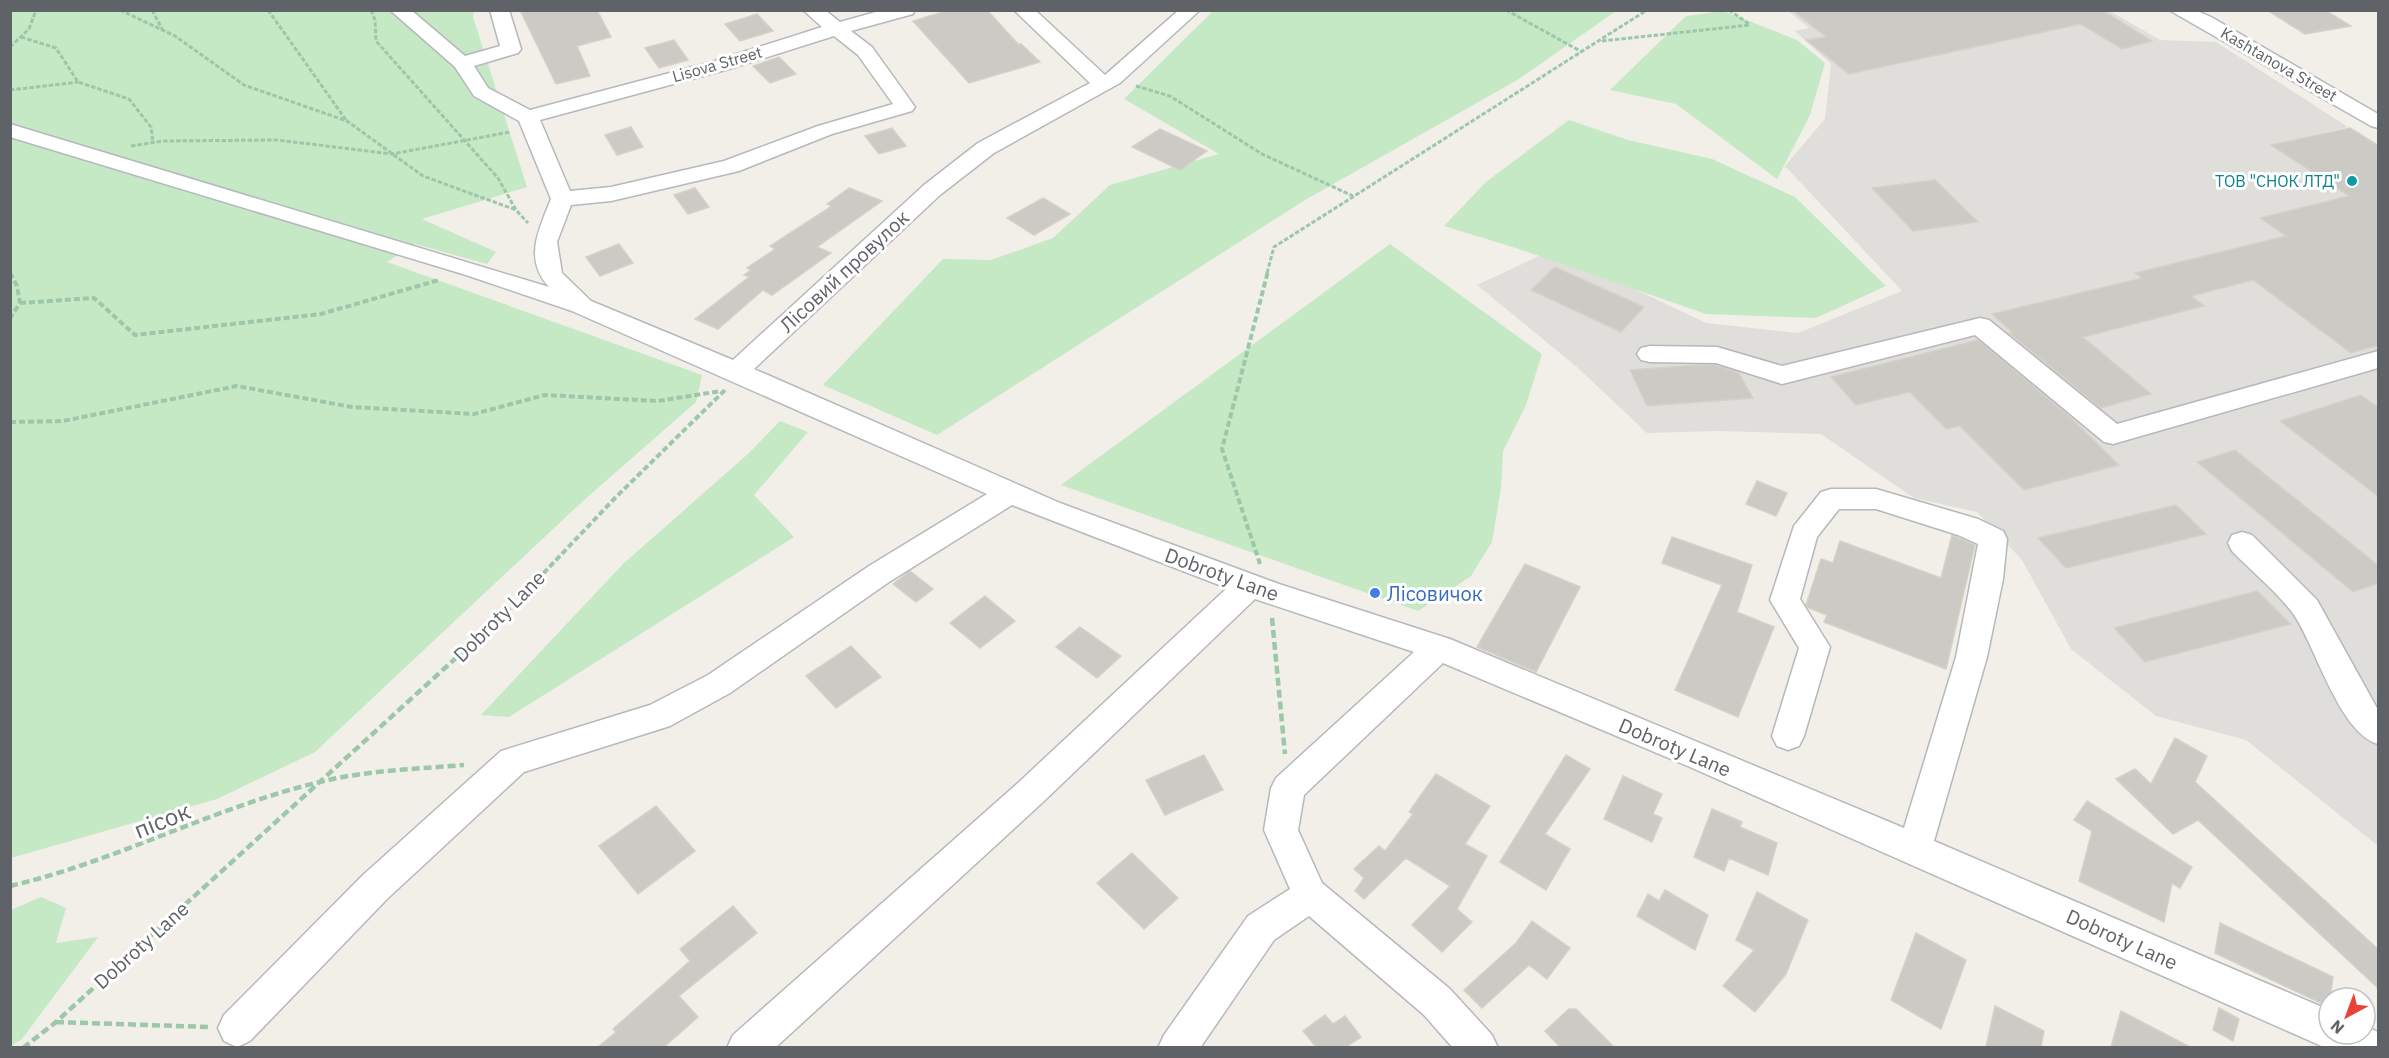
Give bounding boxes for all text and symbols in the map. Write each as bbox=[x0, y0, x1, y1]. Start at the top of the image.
street label: Kashtanova Street bbox=[2217, 22, 2341, 106]
street label: Lisova Street bbox=[670, 42, 764, 86]
place label: ТОВ "СНОК ЛТД" bbox=[2215, 171, 2340, 191]
marker: ТОВ "СНОК ЛТД" bbox=[2345, 174, 2359, 188]
street label: Лісовий провулок bbox=[773, 204, 915, 338]
street label: Dobroty Lane bbox=[1161, 541, 1283, 607]
street label: Dobroty Lane bbox=[447, 564, 551, 668]
place label: Лісовичок bbox=[1387, 580, 1483, 607]
marker: Лісовичок bbox=[1368, 586, 1382, 600]
street label: Dobroty Lane bbox=[1615, 711, 1735, 783]
street label: пісок bbox=[129, 794, 195, 846]
street label: Dobroty Lane bbox=[88, 895, 194, 995]
street label: Dobroty Lane bbox=[2062, 902, 2182, 976]
north arrow bbox=[2317, 986, 2377, 1046]
text: N bbox=[2326, 1016, 2348, 1039]

